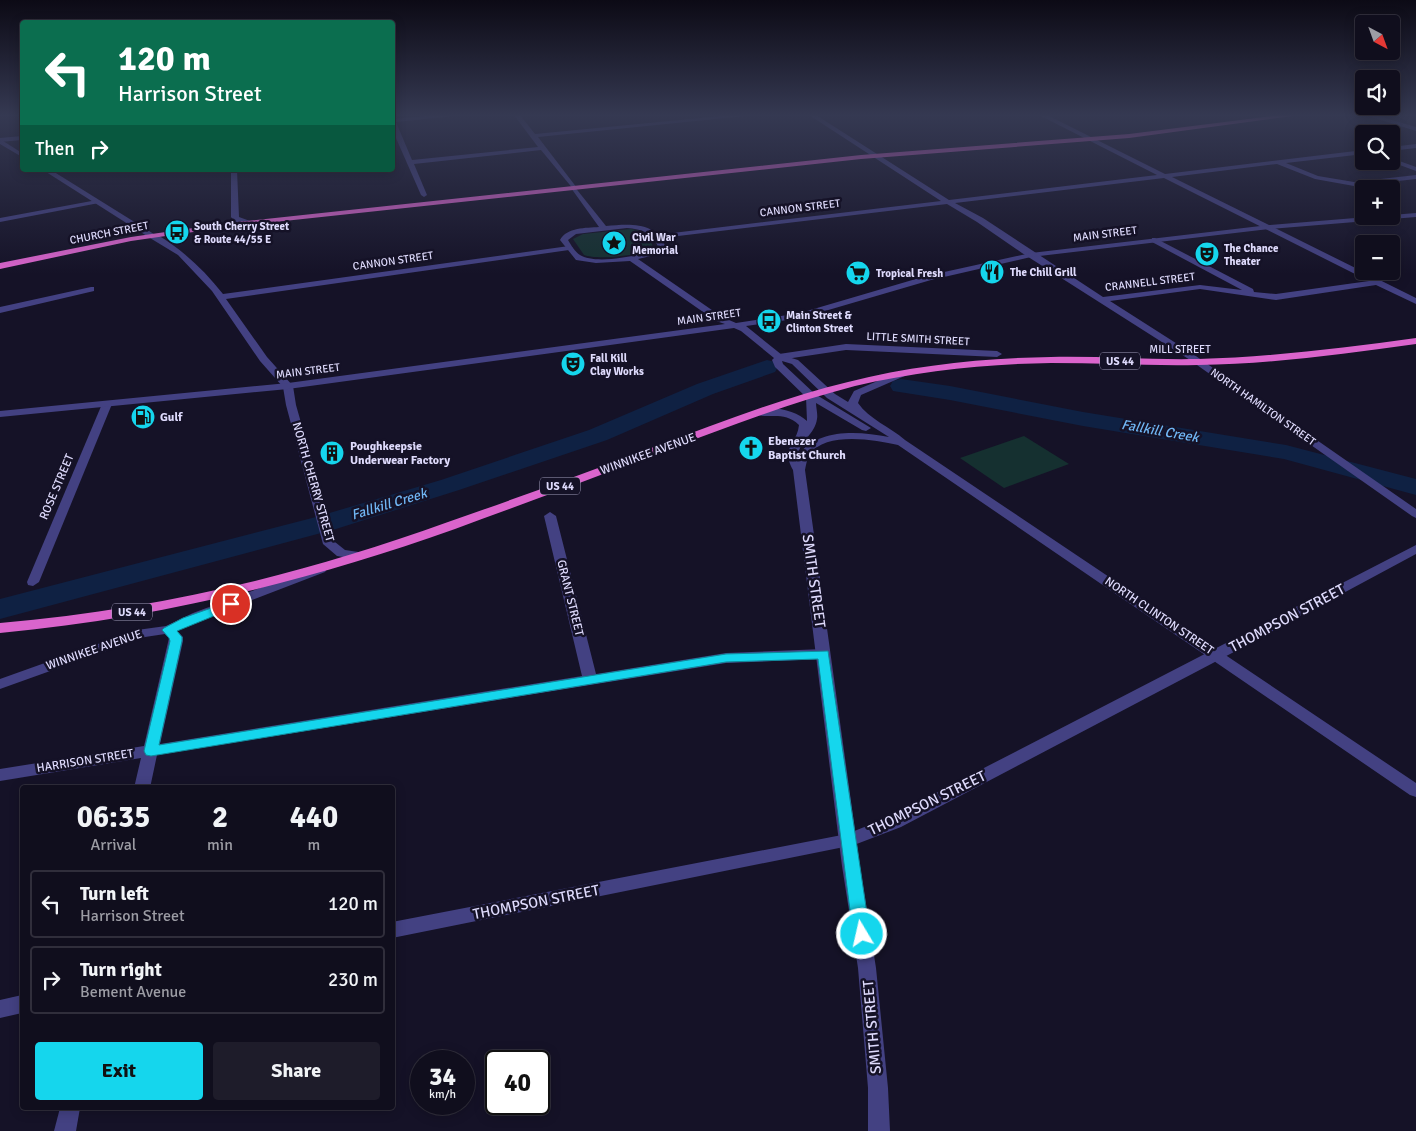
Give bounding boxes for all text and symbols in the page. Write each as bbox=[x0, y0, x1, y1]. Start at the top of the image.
north arrow bbox=[1355, 15, 1400, 60]
map controls bbox=[1355, 15, 1400, 280]
text: 120 m bbox=[118, 37, 211, 80]
icon: left bbox=[35, 40, 100, 105]
button: sound bbox=[1355, 70, 1400, 115]
text: Harrison Street bbox=[118, 80, 262, 107]
button: search bbox=[1355, 125, 1400, 170]
icon: right bbox=[85, 135, 113, 163]
text: Then bbox=[35, 137, 75, 161]
button: + bbox=[1355, 180, 1400, 225]
street label: CANNON STREET bbox=[759, 197, 842, 219]
street label: CHURCH STREET bbox=[68, 219, 150, 247]
bus stop icon: South Cherry Street & Route 44/55 E bbox=[164, 219, 190, 245]
place label: South Cherry Street & Route 44/55 E bbox=[194, 220, 289, 246]
street label: MAIN STREET bbox=[1072, 224, 1138, 244]
place icon: Civil War Memorial bbox=[601, 230, 627, 256]
place label: Civil War Memorial bbox=[632, 231, 679, 257]
button: − bbox=[1355, 235, 1400, 280]
theatre icon: The Chance Theater bbox=[1194, 241, 1220, 267]
place label: The Chance Theater bbox=[1224, 242, 1279, 268]
street label: CANNON STREET bbox=[352, 249, 435, 273]
restaurant icon: The Chill Grill bbox=[979, 259, 1005, 285]
supermarket icon: Tropical Fresh bbox=[845, 260, 871, 286]
place label: The Chill Grill bbox=[1010, 266, 1077, 279]
place label: Tropical Fresh bbox=[876, 267, 943, 280]
street label: CRANNELL STREET bbox=[1104, 270, 1196, 294]
street label: MAIN STREET bbox=[676, 306, 742, 328]
bus stop icon: Main Street & Clinton Street bbox=[756, 308, 782, 334]
place label: Main Street & Clinton Street bbox=[786, 309, 853, 335]
street label: LITTLE SMITH STREET bbox=[866, 330, 971, 348]
street label: MILL STREET bbox=[1149, 343, 1211, 356]
theatre icon: Fall Kill Clay Works bbox=[560, 351, 586, 377]
place label: Fall Kill Clay Works bbox=[590, 352, 644, 378]
road number: US 44 bbox=[1100, 352, 1140, 370]
street label: MAIN STREET bbox=[275, 361, 341, 381]
street label: NORTH HAMILTON STREET bbox=[1208, 366, 1318, 449]
fuel station icon: Gulf bbox=[130, 404, 156, 430]
place label: Gulf bbox=[160, 410, 183, 425]
water label: Fallkill Creek bbox=[1120, 416, 1202, 447]
street label: NORTH CHERRY STREET bbox=[289, 421, 337, 544]
street label: WINNIKEE AVENUE bbox=[598, 430, 698, 478]
place label: Ebenezer Baptist Church bbox=[768, 434, 846, 463]
church icon: Ebenezer Baptist Church bbox=[738, 435, 764, 461]
place label: Poughkeepsie Underwear Factory bbox=[350, 439, 450, 468]
building icon: Poughkeepsie Underwear Factory bbox=[319, 440, 345, 466]
street label: ROSE STREET bbox=[36, 452, 78, 522]
road number: US 44 bbox=[540, 478, 580, 494]
water label: Fallkill Creek bbox=[349, 484, 431, 524]
street label: SMITH STREET bbox=[799, 533, 830, 629]
street label: GRANT STREET bbox=[553, 558, 587, 638]
street label: NORTH CLINTON STREET bbox=[1102, 574, 1216, 658]
street label: THOMPSON STREET bbox=[1226, 580, 1348, 656]
pin bbox=[210, 583, 252, 625]
icon: arrive bbox=[217, 590, 245, 618]
road number: US 44 bbox=[112, 604, 152, 620]
street label: WINNIKEE AVENUE bbox=[44, 627, 144, 673]
street label: HARRISON STREET bbox=[36, 746, 134, 776]
street label: THOMPSON STREET bbox=[865, 767, 989, 839]
text: 06:35 bbox=[77, 799, 150, 836]
text: 2 bbox=[212, 799, 228, 836]
text: 440 bbox=[290, 799, 338, 836]
text: Arrival bbox=[90, 835, 137, 855]
text: min bbox=[207, 835, 233, 855]
text: m bbox=[308, 835, 320, 855]
street label: THOMPSON STREET bbox=[471, 881, 601, 923]
text: Turn left bbox=[80, 882, 149, 906]
icon: left bbox=[37, 890, 65, 918]
text: 120 m bbox=[328, 892, 378, 916]
text: Harrison Street bbox=[80, 906, 185, 926]
position arrow bbox=[835, 907, 887, 959]
text: Turn right bbox=[80, 958, 162, 982]
icon: right bbox=[37, 966, 65, 994]
text: 230 m bbox=[328, 968, 378, 992]
street label: SMITH STREET bbox=[859, 979, 885, 1075]
text: Bement Avenue bbox=[80, 982, 186, 1002]
button: Exit bbox=[35, 1042, 203, 1100]
button: Share bbox=[213, 1042, 380, 1100]
speed limit sign: 40 bbox=[485, 1050, 550, 1115]
text: 34 bbox=[429, 1061, 456, 1092]
text: km/h bbox=[429, 1087, 456, 1102]

